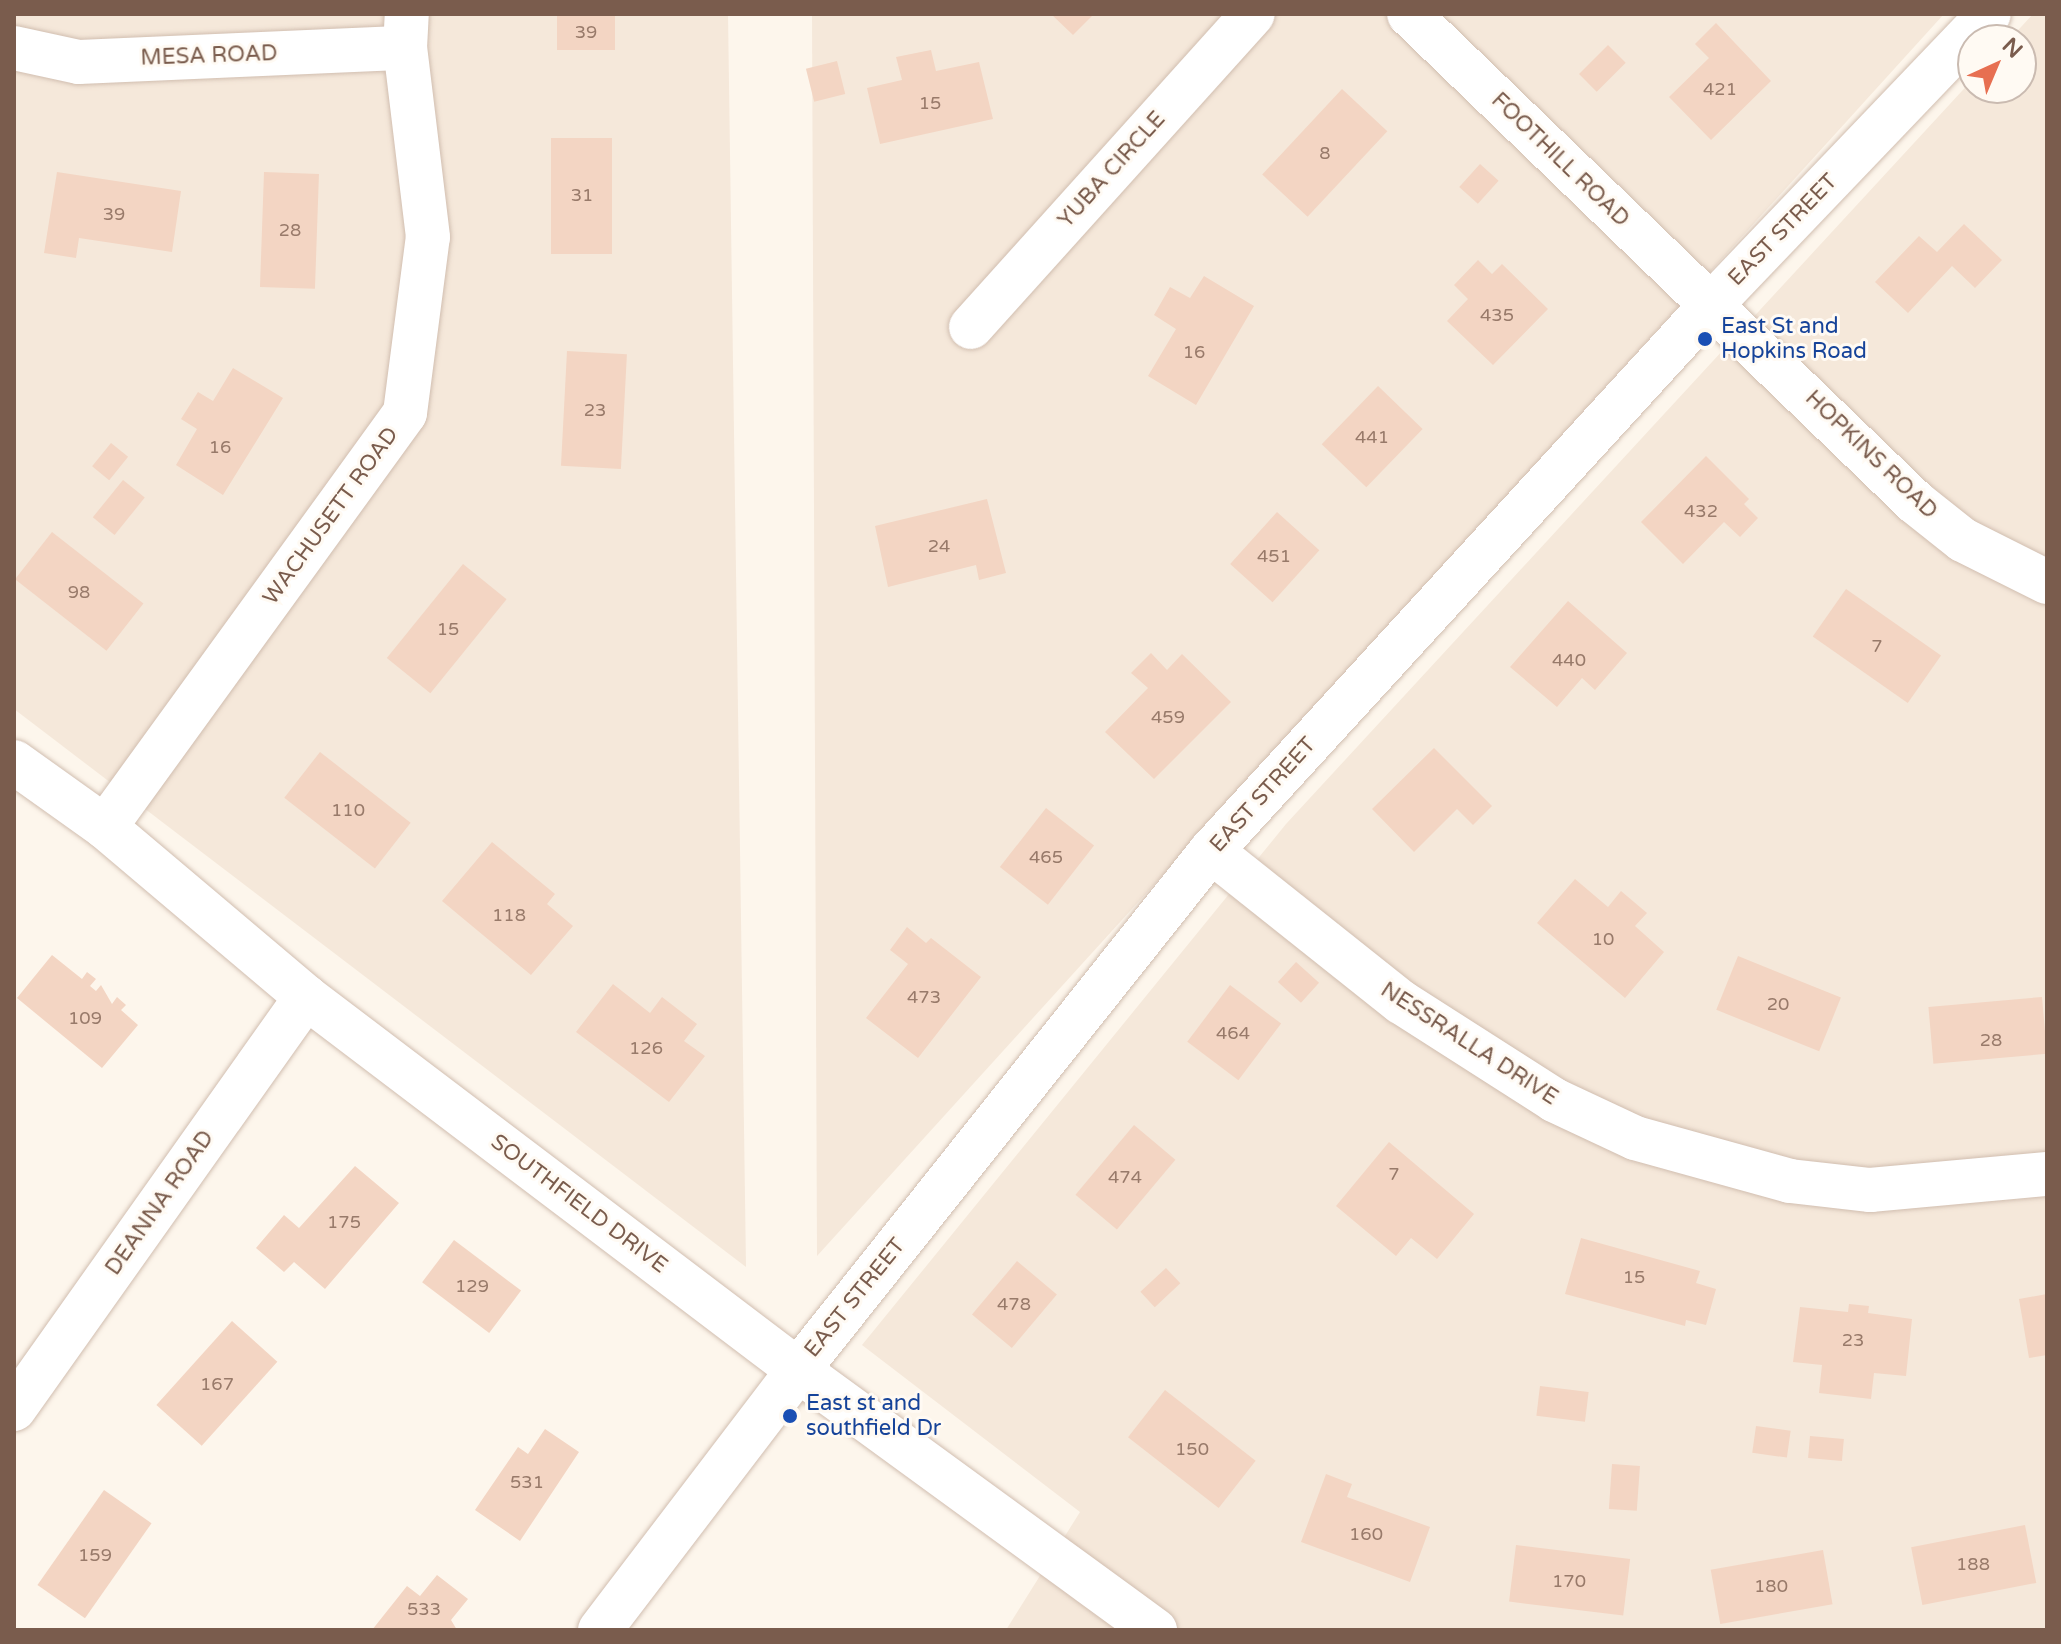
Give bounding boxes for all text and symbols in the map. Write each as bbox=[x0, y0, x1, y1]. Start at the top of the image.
house number: 39 bbox=[575, 21, 597, 43]
north arrow bbox=[1957, 24, 2037, 104]
text: N bbox=[1997, 33, 2028, 64]
street label: MESA ROAD bbox=[140, 40, 278, 72]
house number: 421 bbox=[1703, 78, 1737, 100]
street label: FOOTHILL ROAD bbox=[1486, 87, 1634, 233]
house number: 15 bbox=[919, 92, 941, 114]
street label: YUBA CIRCLE bbox=[1053, 106, 1171, 234]
house number: 8 bbox=[1319, 142, 1331, 164]
street label: EAST STREET bbox=[1723, 168, 1843, 292]
house number: 31 bbox=[571, 184, 593, 206]
house number: 39 bbox=[103, 203, 125, 225]
house number: 28 bbox=[279, 219, 301, 241]
house number: 435 bbox=[1480, 304, 1514, 326]
place label: East St and Hopkins Road bbox=[1721, 313, 1867, 364]
marker: East St and Hopkins Road bbox=[1696, 330, 1714, 348]
house number: 16 bbox=[1183, 341, 1205, 363]
street label: HOPKINS ROAD bbox=[1799, 385, 1943, 525]
house number: 23 bbox=[584, 399, 606, 421]
street label: WACHUSETT ROAD bbox=[258, 422, 404, 610]
house number: 441 bbox=[1355, 426, 1389, 448]
house number: 16 bbox=[209, 436, 231, 458]
house number: 432 bbox=[1684, 500, 1718, 522]
house number: 24 bbox=[928, 535, 950, 557]
house number: 451 bbox=[1257, 545, 1291, 567]
house number: 98 bbox=[68, 581, 90, 603]
house number: 15 bbox=[437, 618, 459, 640]
house number: 7 bbox=[1871, 635, 1883, 657]
house number: 440 bbox=[1552, 649, 1586, 671]
house number: 459 bbox=[1151, 706, 1185, 728]
street label: EAST STREET bbox=[1204, 732, 1322, 858]
house number: 110 bbox=[331, 799, 365, 821]
house number: 465 bbox=[1029, 846, 1063, 868]
house number: 118 bbox=[492, 904, 526, 926]
house number: 10 bbox=[1592, 928, 1614, 950]
street label: NESSRALLA DRIVE bbox=[1376, 977, 1562, 1111]
house number: 473 bbox=[907, 986, 941, 1008]
house number: 20 bbox=[1767, 993, 1789, 1015]
house number: 109 bbox=[68, 1007, 102, 1029]
house number: 464 bbox=[1216, 1022, 1250, 1044]
house number: 28 bbox=[1980, 1029, 2002, 1051]
house number: 126 bbox=[629, 1037, 663, 1059]
street label: DEANNA ROAD bbox=[100, 1126, 220, 1280]
street label: SOUTHFIELD DRIVE bbox=[485, 1129, 673, 1279]
house number: 7 bbox=[1388, 1163, 1400, 1185]
house number: 474 bbox=[1108, 1166, 1142, 1188]
house number: 175 bbox=[327, 1211, 361, 1233]
street label: EAST STREET bbox=[799, 1233, 911, 1363]
house number: 15 bbox=[1623, 1266, 1645, 1288]
house number: 129 bbox=[455, 1275, 489, 1297]
house number: 478 bbox=[997, 1293, 1031, 1315]
house number: 23 bbox=[1842, 1329, 1864, 1351]
house number: 167 bbox=[200, 1373, 234, 1395]
place label: East st and southfield Dr bbox=[806, 1390, 941, 1442]
marker: East st and southfield Dr bbox=[781, 1407, 799, 1425]
house number: 150 bbox=[1175, 1438, 1209, 1460]
house number: 531 bbox=[510, 1471, 544, 1493]
house number: 160 bbox=[1349, 1523, 1383, 1545]
house number: 159 bbox=[78, 1544, 112, 1566]
house number: 188 bbox=[1956, 1553, 1990, 1575]
house number: 170 bbox=[1552, 1570, 1586, 1592]
house number: 180 bbox=[1754, 1575, 1788, 1597]
house number: 533 bbox=[407, 1598, 441, 1620]

